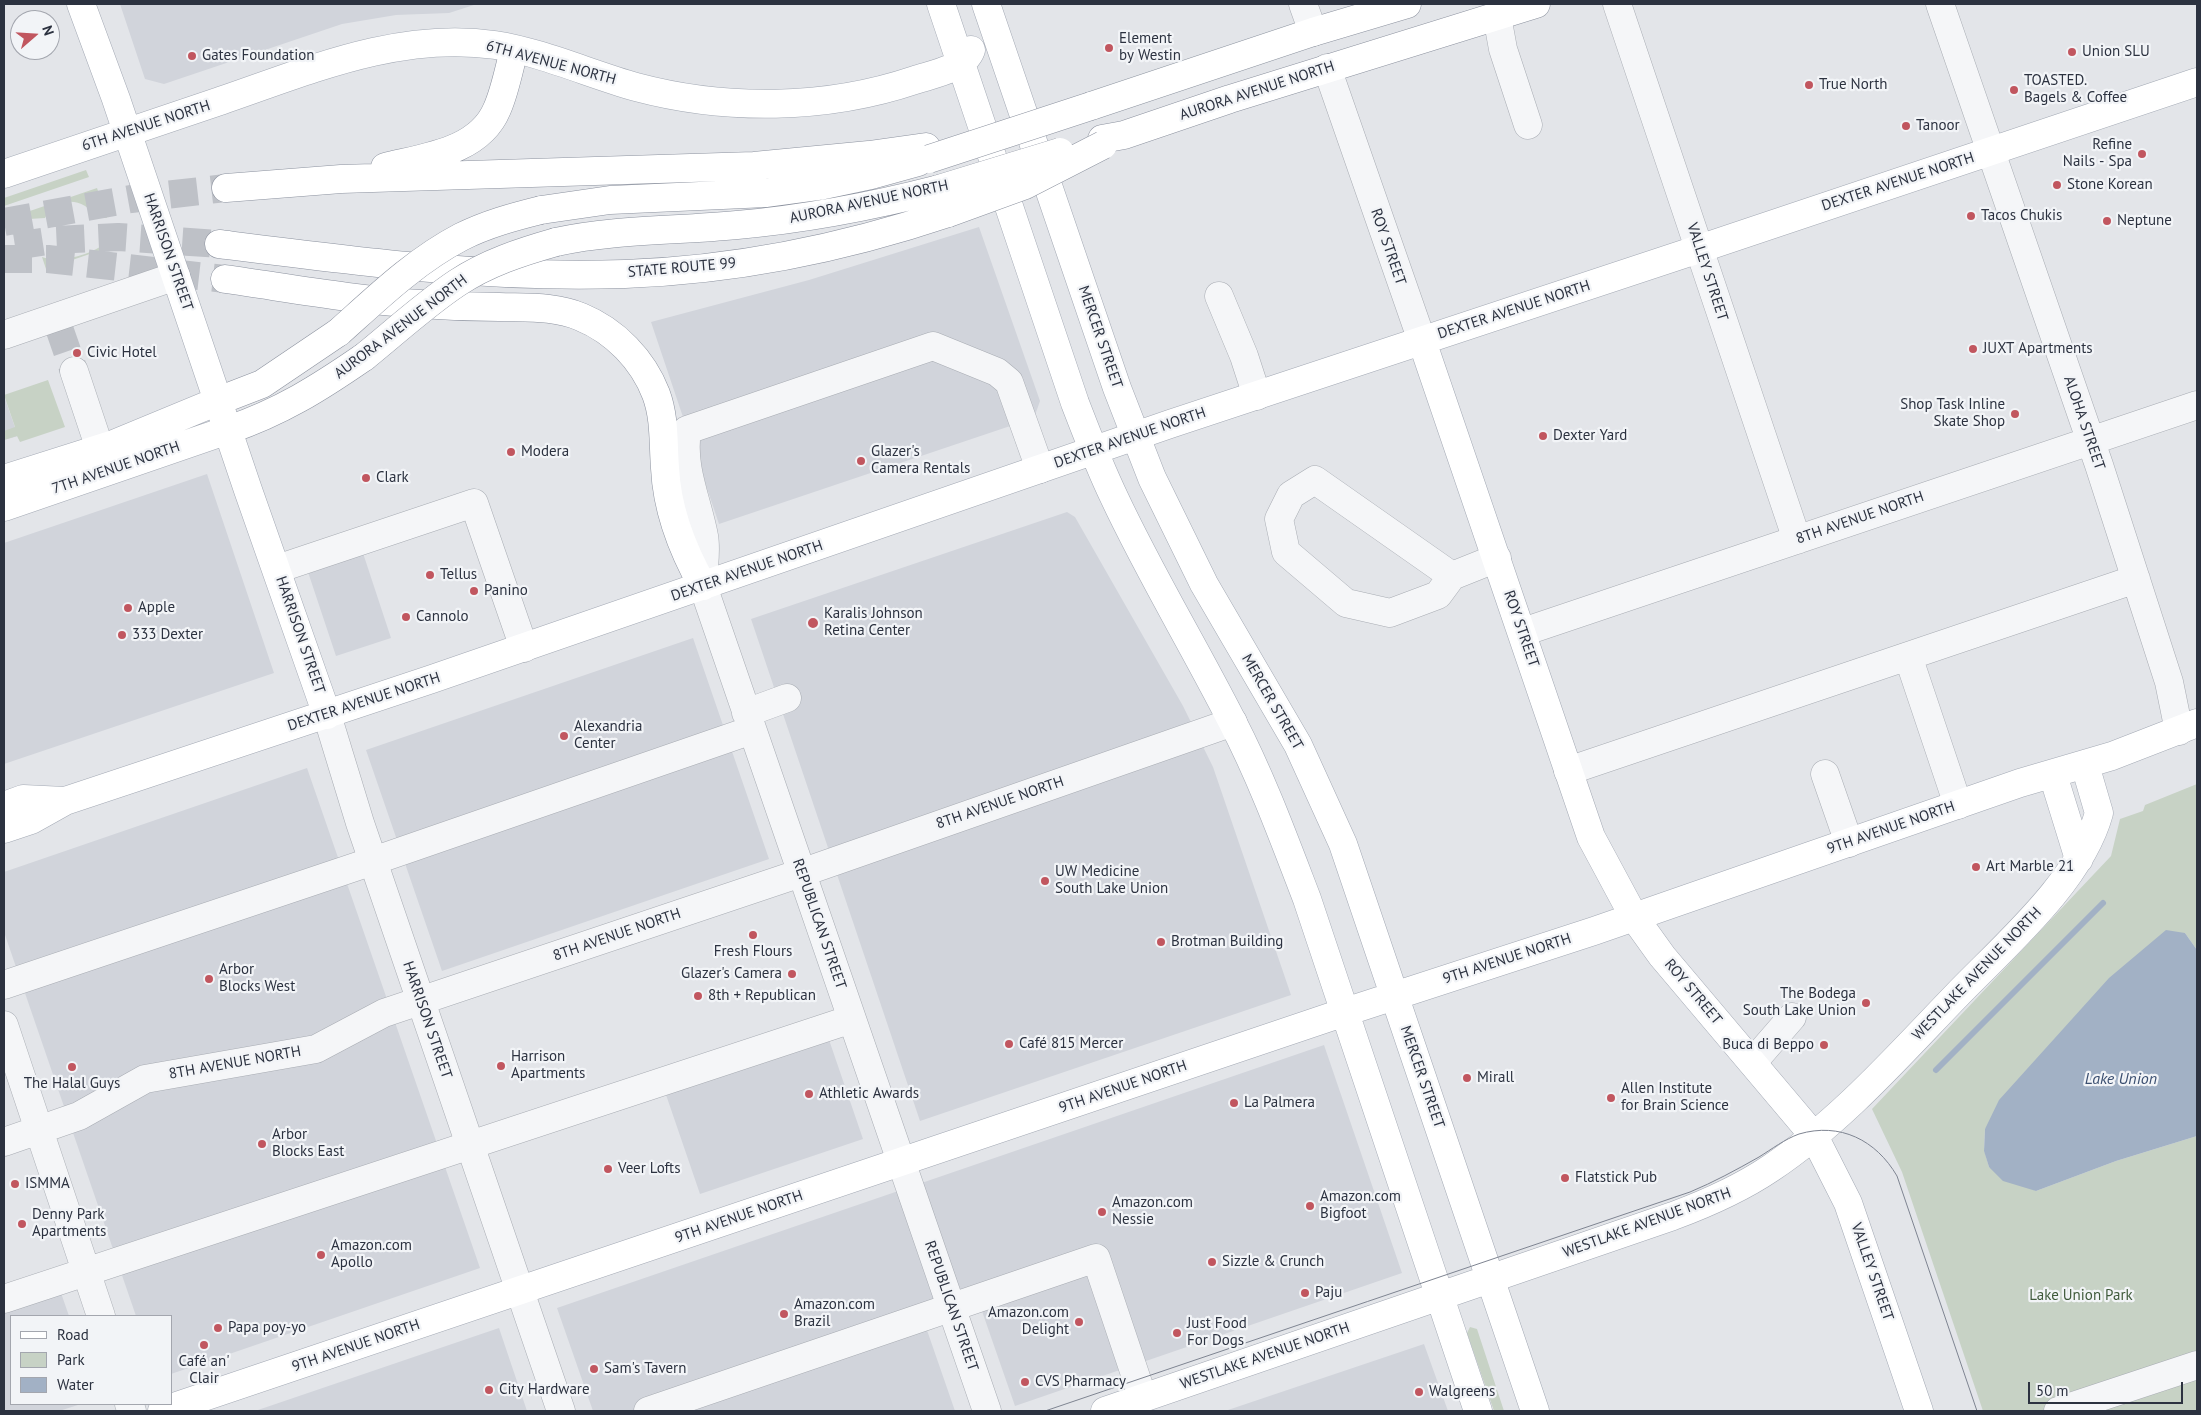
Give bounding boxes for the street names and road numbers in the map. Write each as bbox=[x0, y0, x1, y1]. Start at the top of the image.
street label: 6TH AVENUE NORTH bbox=[484, 37, 618, 89]
street label: AURORA AVENUE NORTH bbox=[1177, 57, 1337, 125]
street label: 6TH AVENUE NORTH bbox=[80, 97, 212, 155]
street label: DEXTER AVENUE NORTH bbox=[1819, 149, 1977, 215]
street label: AURORA AVENUE NORTH bbox=[788, 176, 950, 228]
street label: HARRISON STREET bbox=[139, 191, 197, 313]
street label: ROY STREET bbox=[1366, 206, 1410, 288]
street label: VALLEY STREET bbox=[1683, 221, 1731, 323]
street label: STATE ROUTE 99 bbox=[627, 254, 737, 282]
street label: AURORA AVENUE NORTH bbox=[331, 271, 471, 383]
street label: DEXTER AVENUE NORTH bbox=[1435, 277, 1593, 343]
street label: MERCER STREET bbox=[1074, 283, 1126, 391]
street label: ALOHA STREET bbox=[2059, 374, 2109, 472]
street label: DEXTER AVENUE NORTH bbox=[1052, 404, 1208, 472]
street label: 7TH AVENUE NORTH bbox=[50, 438, 182, 498]
street label: 8TH AVENUE NORTH bbox=[1794, 488, 1926, 548]
street label: DEXTER AVENUE NORTH bbox=[669, 537, 825, 605]
street label: HARRISON STREET bbox=[271, 574, 329, 696]
street label: ROY STREET bbox=[1499, 588, 1543, 670]
street label: MERCER STREET bbox=[1237, 651, 1307, 753]
street label: DEXTER AVENUE NORTH bbox=[285, 669, 443, 735]
street label: 8TH AVENUE NORTH bbox=[934, 773, 1066, 833]
street label: 9TH AVENUE NORTH bbox=[1825, 798, 1957, 858]
street label: REPUBLICAN STREET bbox=[788, 856, 850, 992]
street label: WESTLAKE AVENUE NORTH bbox=[1909, 904, 2045, 1044]
street label: 8TH AVENUE NORTH bbox=[551, 905, 683, 965]
street label: 9TH AVENUE NORTH bbox=[1441, 930, 1573, 988]
street label: ROY STREET bbox=[1660, 956, 1726, 1028]
street label: HARRISON STREET bbox=[398, 959, 456, 1081]
street label: MERCER STREET bbox=[1396, 1023, 1448, 1131]
street label: 8TH AVENUE NORTH bbox=[167, 1043, 303, 1083]
street label: 9TH AVENUE NORTH bbox=[1057, 1057, 1189, 1117]
street label: WESTLAKE AVENUE NORTH bbox=[1560, 1184, 1734, 1262]
street label: 9TH AVENUE NORTH bbox=[673, 1187, 805, 1247]
street label: VALLEY STREET bbox=[1847, 1221, 1897, 1323]
street label: REPUBLICAN STREET bbox=[920, 1238, 982, 1374]
street label: 9TH AVENUE NORTH bbox=[290, 1316, 422, 1376]
street label: WESTLAKE AVENUE NORTH bbox=[1178, 1319, 1352, 1393]

